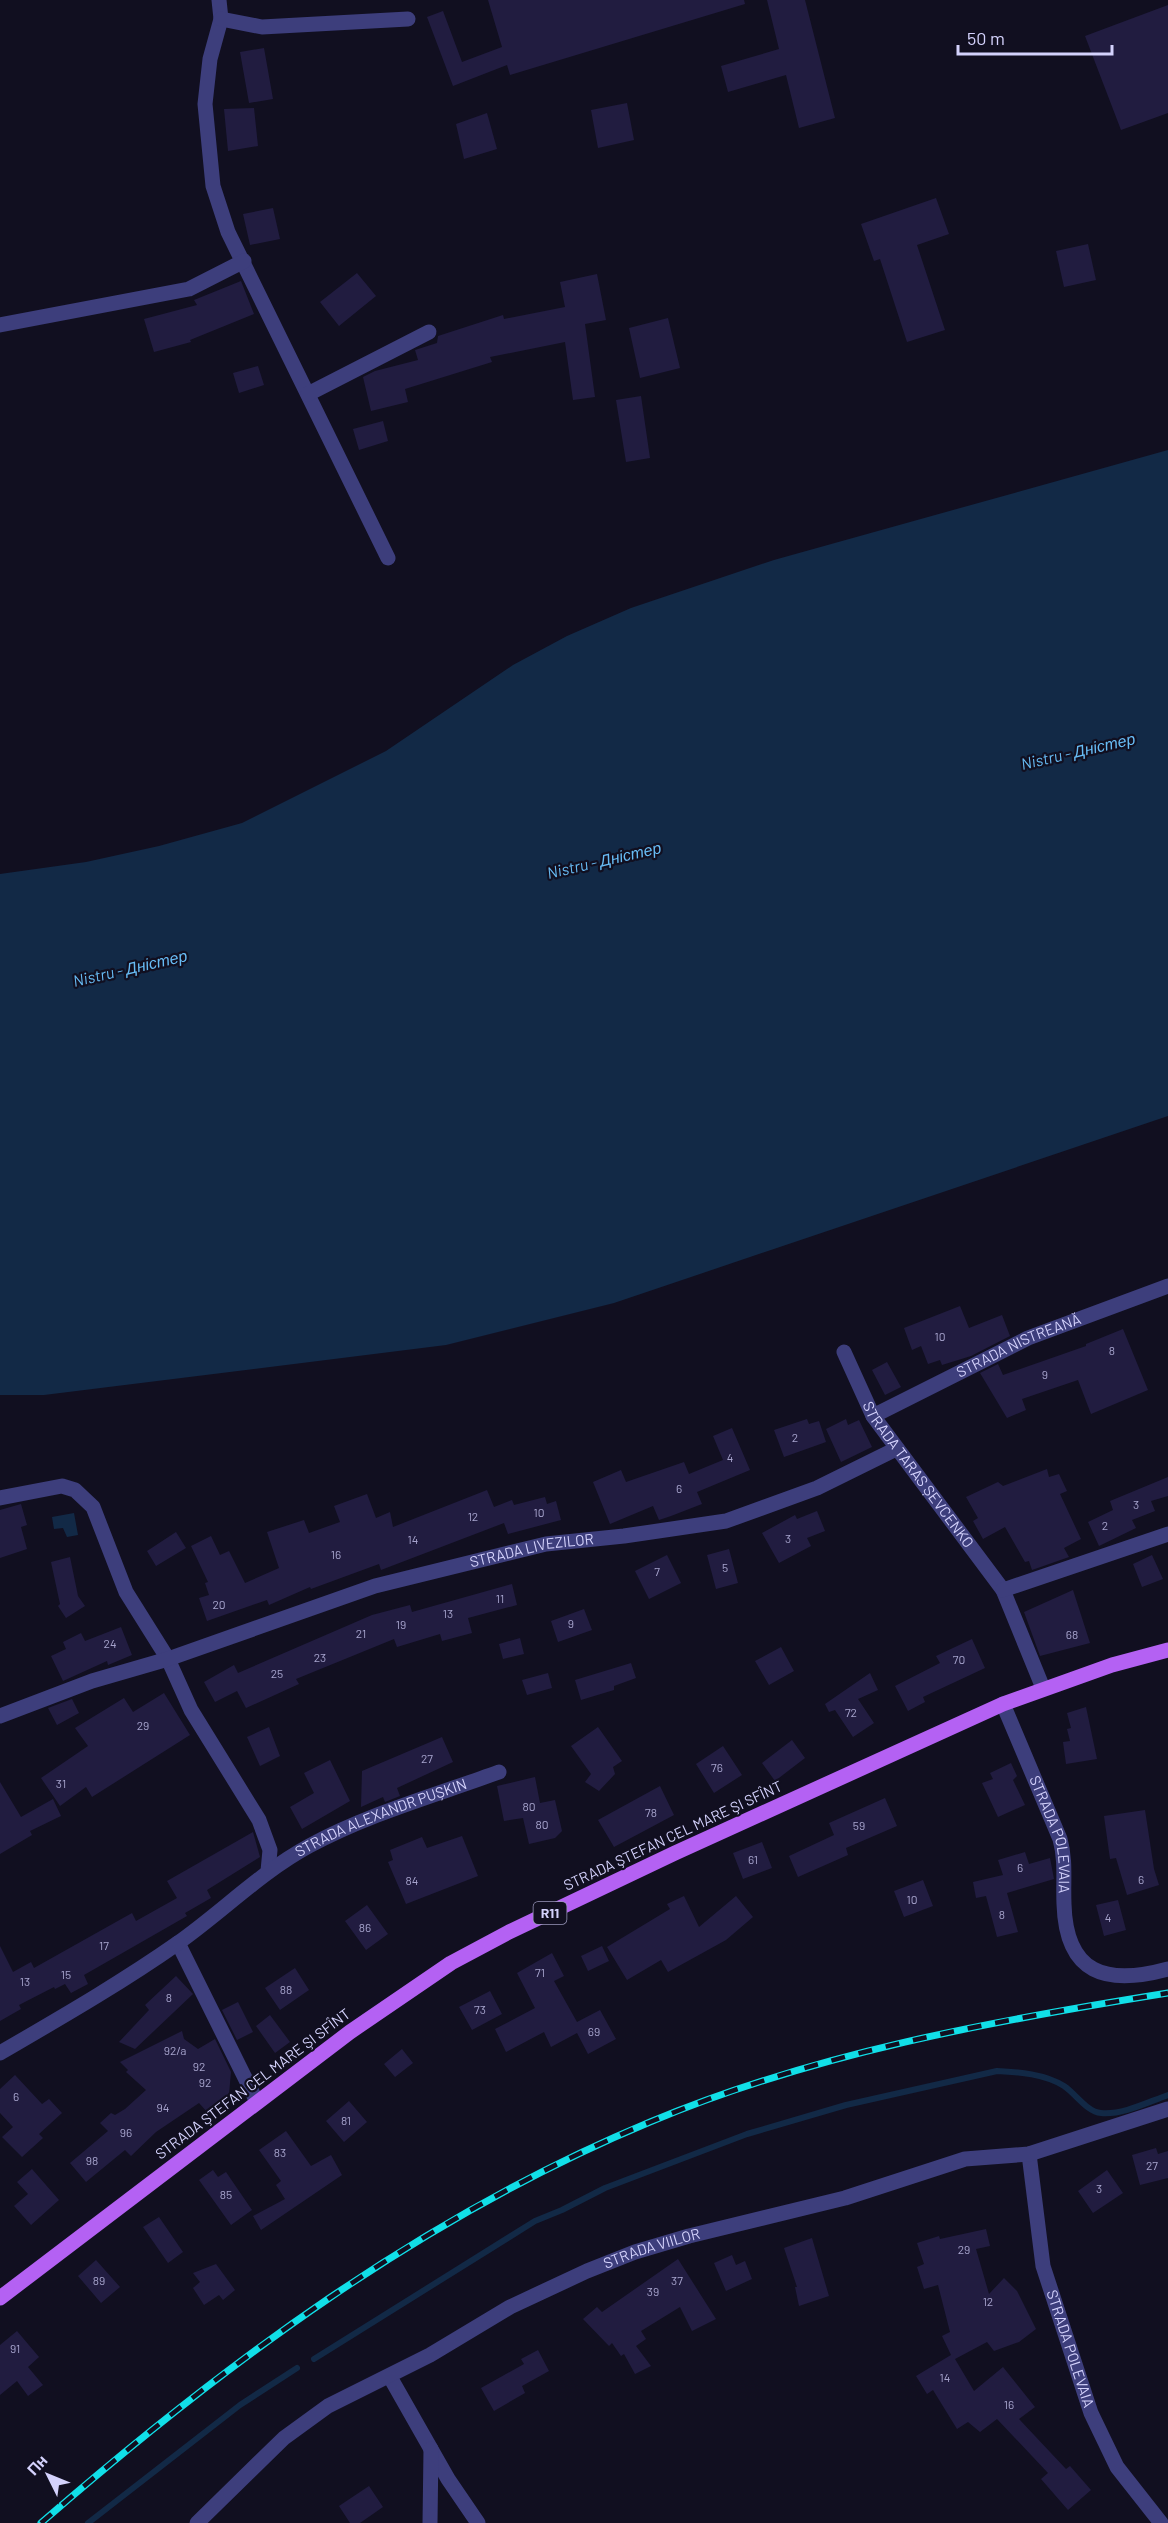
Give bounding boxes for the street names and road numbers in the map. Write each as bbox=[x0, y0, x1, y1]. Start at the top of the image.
street label: STRADA NISTREANĂ bbox=[953, 1309, 1083, 1381]
street label: STRADA TARAS ȘEVCENKO bbox=[860, 1398, 978, 1551]
street label: STRADA LIVEZILOR bbox=[468, 1529, 595, 1570]
street label: STRADA POLEVAIA bbox=[1026, 1773, 1074, 1893]
street label: STRADA ALEXANDR PUȘKIN bbox=[292, 1774, 469, 1860]
street label: STRADA ŞTEFAN CEL MARE ŞI SFÎNT bbox=[560, 1776, 785, 1894]
road number: R11 bbox=[534, 1902, 566, 1924]
street label: STRADA ŞTEFAN CEL MARE ŞI SFÎNT bbox=[151, 2004, 353, 2162]
street label: STRADA VIILOR bbox=[600, 2224, 702, 2272]
street label: STRADA POLEVAIA bbox=[1043, 2287, 1099, 2410]

